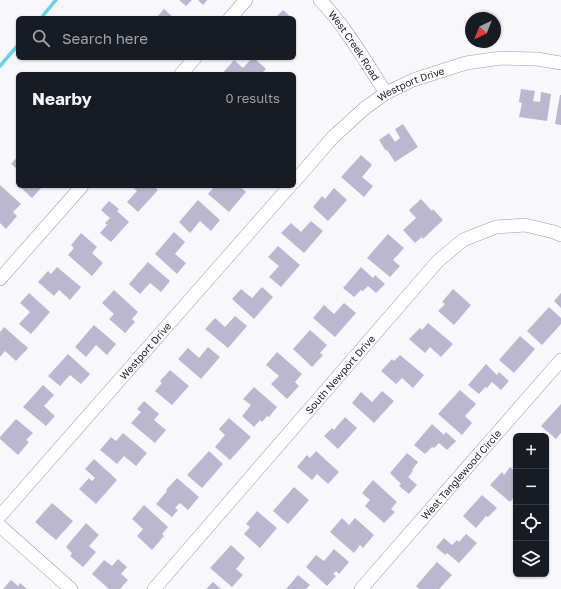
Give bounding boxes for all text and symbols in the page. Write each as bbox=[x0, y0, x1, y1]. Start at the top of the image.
street label: West Creek Road bbox=[326, 8, 382, 82]
north arrow bbox=[465, 12, 501, 48]
search box bbox=[16, 16, 296, 60]
icon: search bbox=[30, 27, 52, 49]
text: Search here bbox=[62, 29, 148, 47]
street label: Westport Drive bbox=[375, 64, 446, 103]
text: Nearby bbox=[32, 88, 92, 109]
text: 0 results bbox=[225, 90, 280, 106]
street label: Westport Drive bbox=[117, 320, 174, 382]
street label: South Newport Drive bbox=[303, 332, 377, 416]
street label: West Tanglewood Circle bbox=[419, 427, 504, 522]
map controls bbox=[513, 433, 549, 577]
button: + bbox=[513, 433, 549, 469]
button: − bbox=[513, 469, 549, 505]
button: locate bbox=[513, 505, 549, 541]
button: layers bbox=[513, 541, 549, 577]

